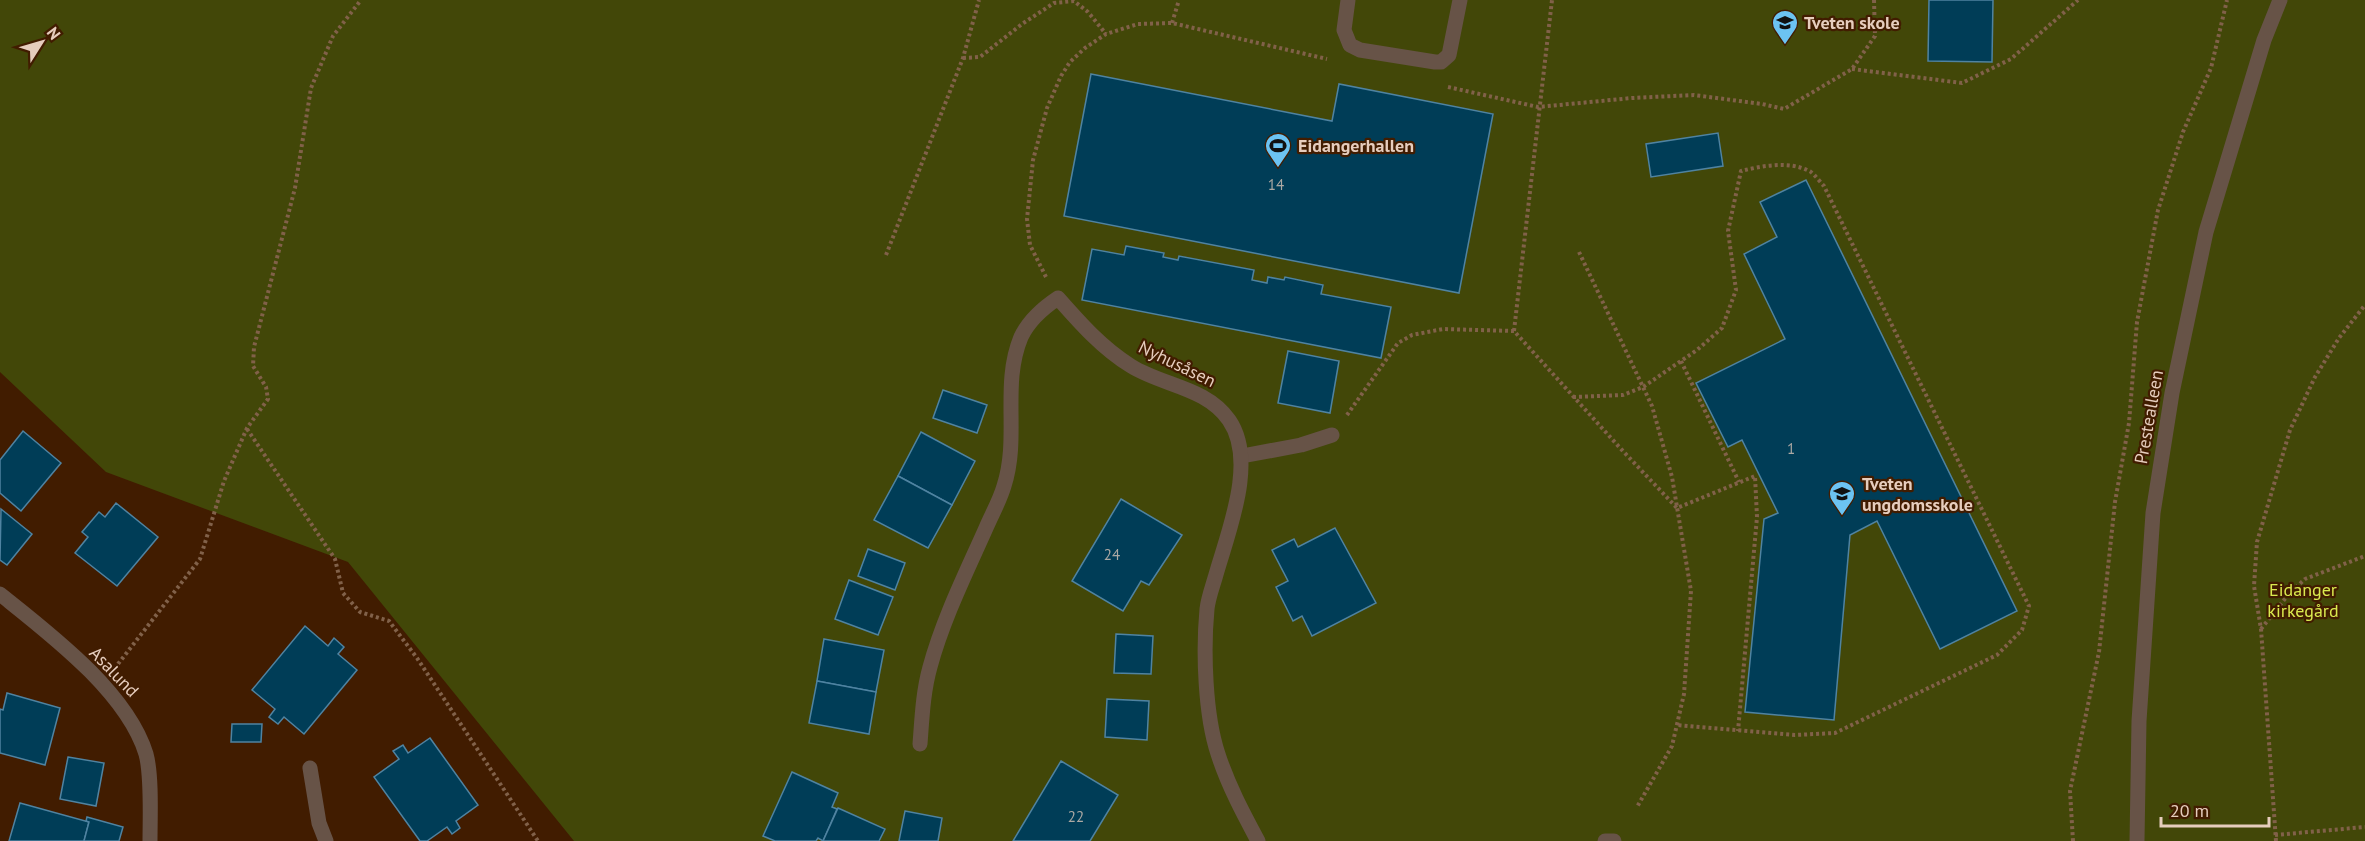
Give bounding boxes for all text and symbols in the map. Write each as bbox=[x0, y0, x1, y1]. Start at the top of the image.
school or university icon: Tveten skole bbox=[1770, 8, 1800, 46]
place label: Tveten skole bbox=[1804, 11, 1900, 34]
north arrow bbox=[12, 12, 72, 72]
text: N bbox=[43, 23, 65, 43]
sports icon: Eidangerhallen bbox=[1263, 131, 1293, 169]
place label: Eidangerhallen bbox=[1298, 134, 1414, 157]
house number: 14 bbox=[1268, 175, 1284, 194]
street label: Nyhusåsen bbox=[1135, 335, 1220, 392]
street label: Prestealleen bbox=[2129, 368, 2168, 466]
house number: 1 bbox=[1787, 439, 1795, 458]
place label: Tveten ungdomsskole bbox=[1862, 472, 1973, 516]
school or university icon: Tveten ungdomsskole bbox=[1827, 479, 1857, 517]
house number: 24 bbox=[1104, 545, 1120, 564]
park label: Eidanger kirkegård bbox=[2267, 578, 2339, 622]
street label: Asalund bbox=[85, 642, 144, 702]
scale bar bbox=[2161, 790, 2269, 828]
text: 20 m bbox=[2170, 799, 2209, 822]
house number: 22 bbox=[1068, 807, 1084, 826]

